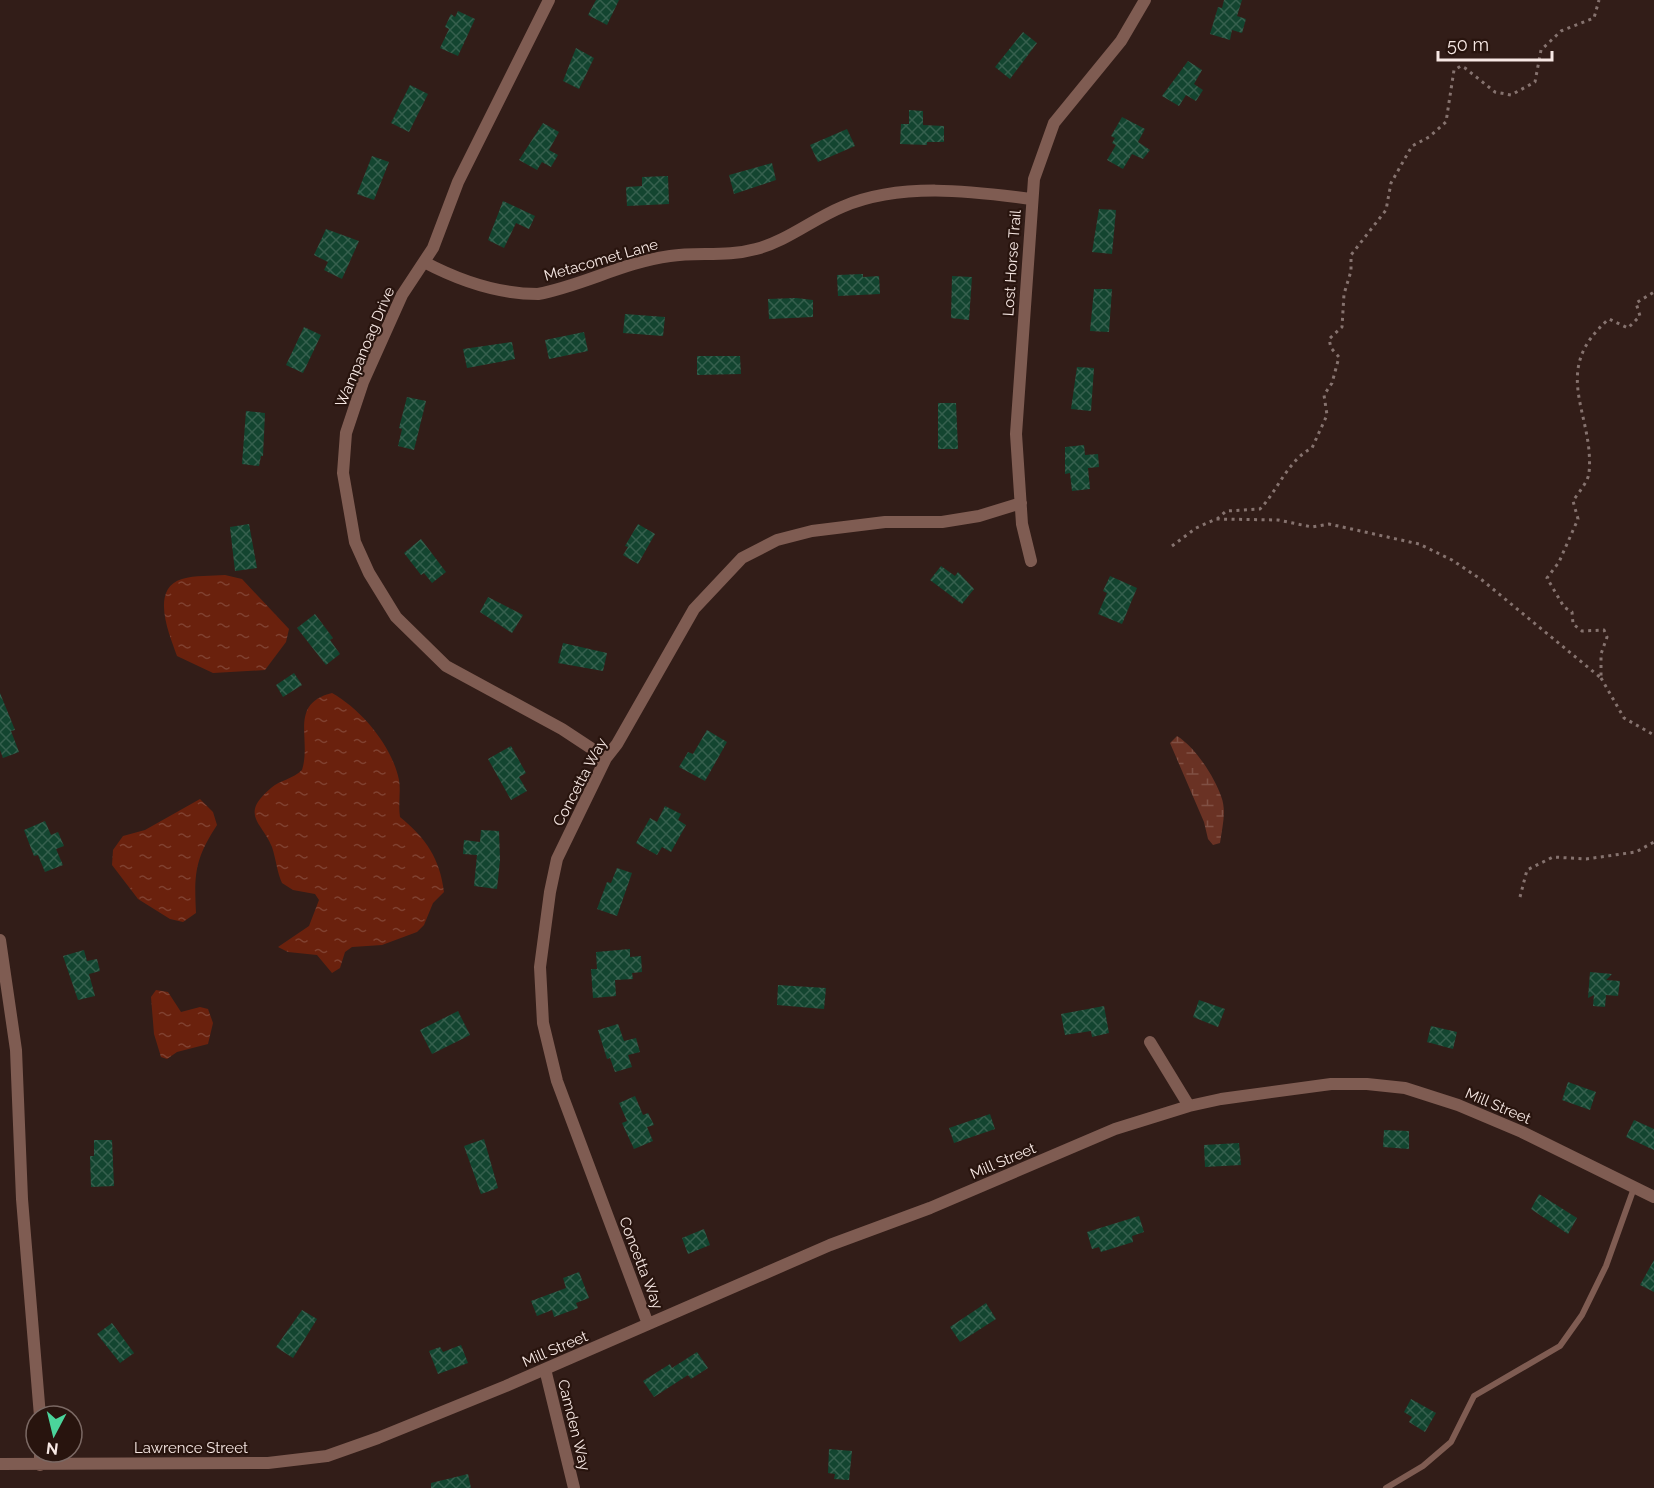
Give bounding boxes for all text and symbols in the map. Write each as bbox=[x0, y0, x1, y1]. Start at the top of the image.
scale bar bbox=[1438, 24, 1552, 62]
text: 50 m bbox=[1447, 34, 1489, 55]
street label: Lost Horse Trail bbox=[999, 208, 1025, 317]
street label: Metacomet Lane bbox=[542, 235, 660, 285]
street label: Wampanoag Drive bbox=[332, 284, 399, 410]
street label: Concetta Way bbox=[549, 735, 611, 829]
street label: Mill Street bbox=[1462, 1084, 1534, 1128]
street label: Mill Street bbox=[967, 1139, 1039, 1183]
street label: Concetta Way bbox=[615, 1214, 667, 1312]
street label: Mill Street bbox=[519, 1327, 591, 1371]
street label: Camden Way bbox=[554, 1378, 594, 1472]
north arrow bbox=[24, 1404, 84, 1464]
text: N bbox=[45, 1438, 59, 1459]
street label: Lawrence Street bbox=[134, 1439, 248, 1457]

